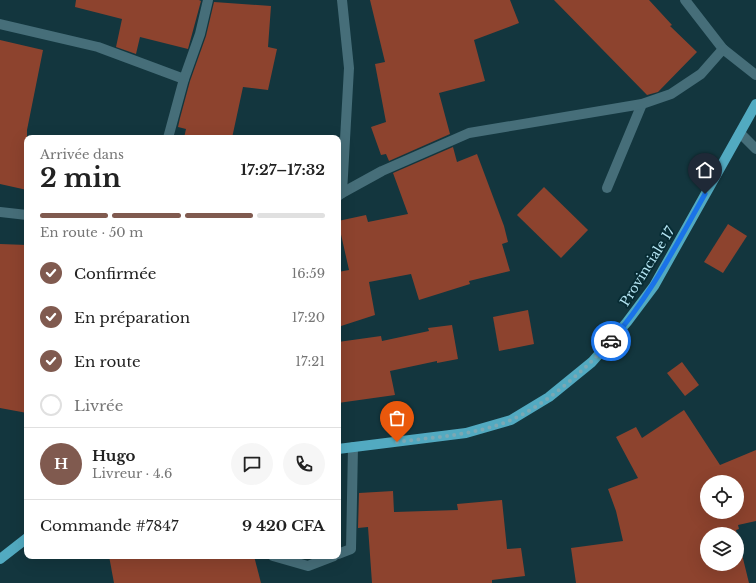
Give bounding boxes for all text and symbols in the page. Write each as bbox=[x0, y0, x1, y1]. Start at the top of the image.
text: Arrivée dans bbox=[40, 146, 124, 163]
pin bbox=[688, 153, 722, 194]
icon: home bbox=[694, 159, 716, 181]
text: 17:27–17:32 bbox=[240, 160, 325, 179]
text: 2 min bbox=[40, 162, 121, 194]
street label: Provinciale 17 bbox=[616, 223, 679, 309]
text: En route · 50 m bbox=[40, 224, 143, 241]
icon: check bbox=[40, 262, 62, 284]
text: Confirmée bbox=[74, 264, 156, 283]
text: 16:59 bbox=[291, 265, 325, 282]
icon: check bbox=[40, 306, 62, 328]
text: En préparation bbox=[74, 308, 190, 327]
text: 17:20 bbox=[292, 309, 325, 326]
courier bbox=[591, 321, 631, 361]
icon: car bbox=[600, 330, 622, 352]
icon: check bbox=[40, 350, 62, 372]
text: En route bbox=[74, 352, 141, 371]
text: 17:21 bbox=[295, 353, 325, 370]
text: Livrée bbox=[74, 396, 123, 415]
pin bbox=[380, 401, 414, 442]
icon: bag bbox=[386, 407, 408, 429]
button: chat bbox=[231, 443, 273, 485]
button: phone bbox=[283, 443, 325, 485]
text: Hugo bbox=[92, 446, 135, 465]
text: H bbox=[54, 454, 68, 473]
text: Livreur · 4.6 bbox=[92, 465, 172, 482]
map controls bbox=[700, 475, 744, 571]
button: locate bbox=[700, 475, 744, 519]
text: Commande #7847 bbox=[40, 516, 179, 535]
text: 9 420 CFA bbox=[242, 516, 325, 535]
button: layers bbox=[700, 527, 744, 571]

